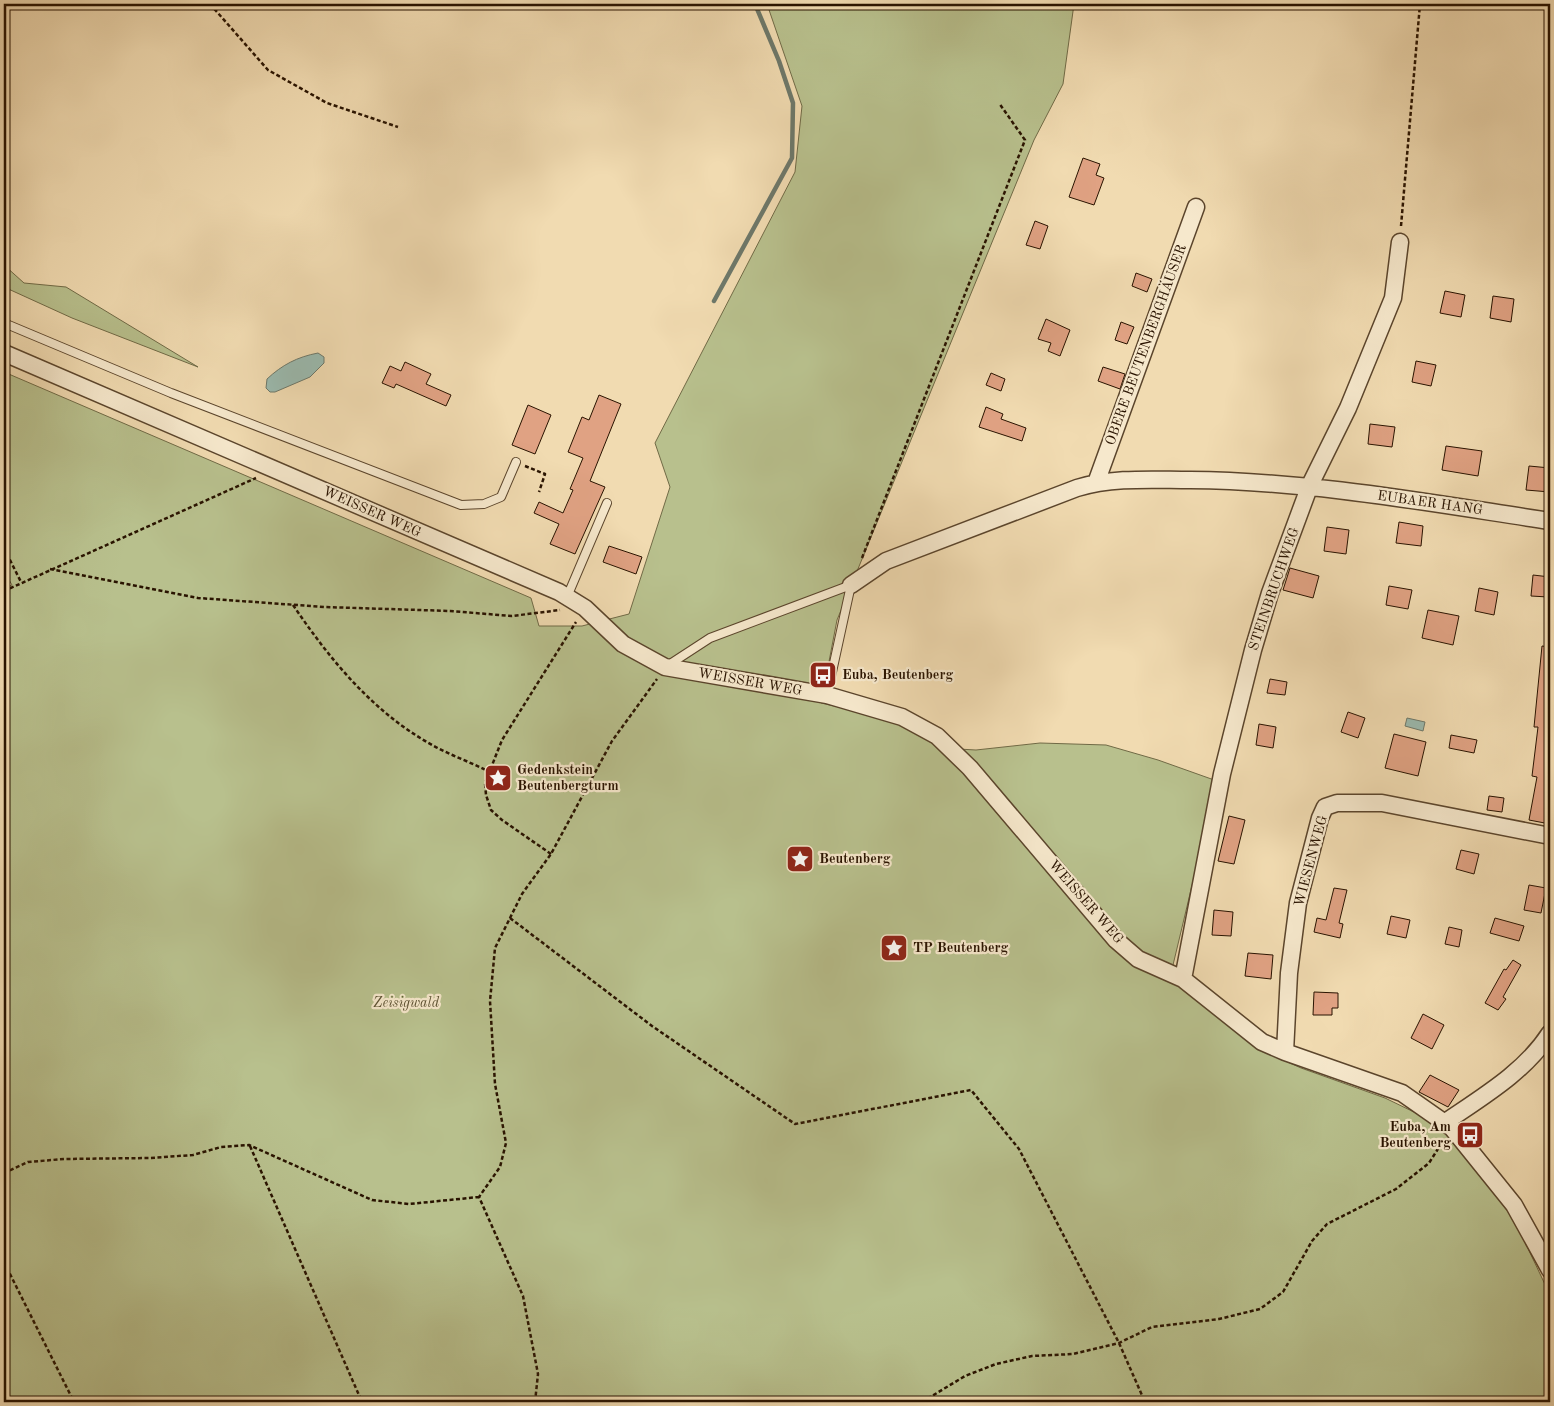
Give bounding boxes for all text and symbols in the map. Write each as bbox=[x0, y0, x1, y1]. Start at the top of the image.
street label: OBERE BEUTENBERGHÄUSER bbox=[1100, 242, 1189, 447]
street label: WEISSER WEG bbox=[321, 484, 423, 540]
street label: EUBAER HANG bbox=[1376, 489, 1484, 517]
street label: STEINBRUCHWEG bbox=[1246, 526, 1302, 652]
bus stop icon: Euba, Beutenberg bbox=[808, 660, 838, 690]
street label: WEISSER WEG bbox=[697, 666, 803, 698]
place label: Euba, Beutenberg bbox=[842, 668, 954, 682]
place icon: Gedenkstein Beutenbergturm bbox=[483, 763, 513, 793]
place label: Gedenkstein Beutenbergturm bbox=[517, 763, 619, 793]
street label: WIESENWEG bbox=[1292, 814, 1330, 908]
place icon: Beutenberg bbox=[785, 844, 815, 874]
place label: Beutenberg bbox=[819, 852, 891, 866]
street label: WEISSER WEG bbox=[1046, 857, 1126, 947]
place icon: TP Beutenberg bbox=[879, 933, 909, 963]
place label: TP Beutenberg bbox=[913, 941, 1009, 955]
park label: Zeisigwald bbox=[373, 996, 440, 1011]
place label: Euba, Am Beutenberg bbox=[1379, 1120, 1451, 1150]
bus stop icon: Euba, Am Beutenberg bbox=[1455, 1120, 1485, 1150]

